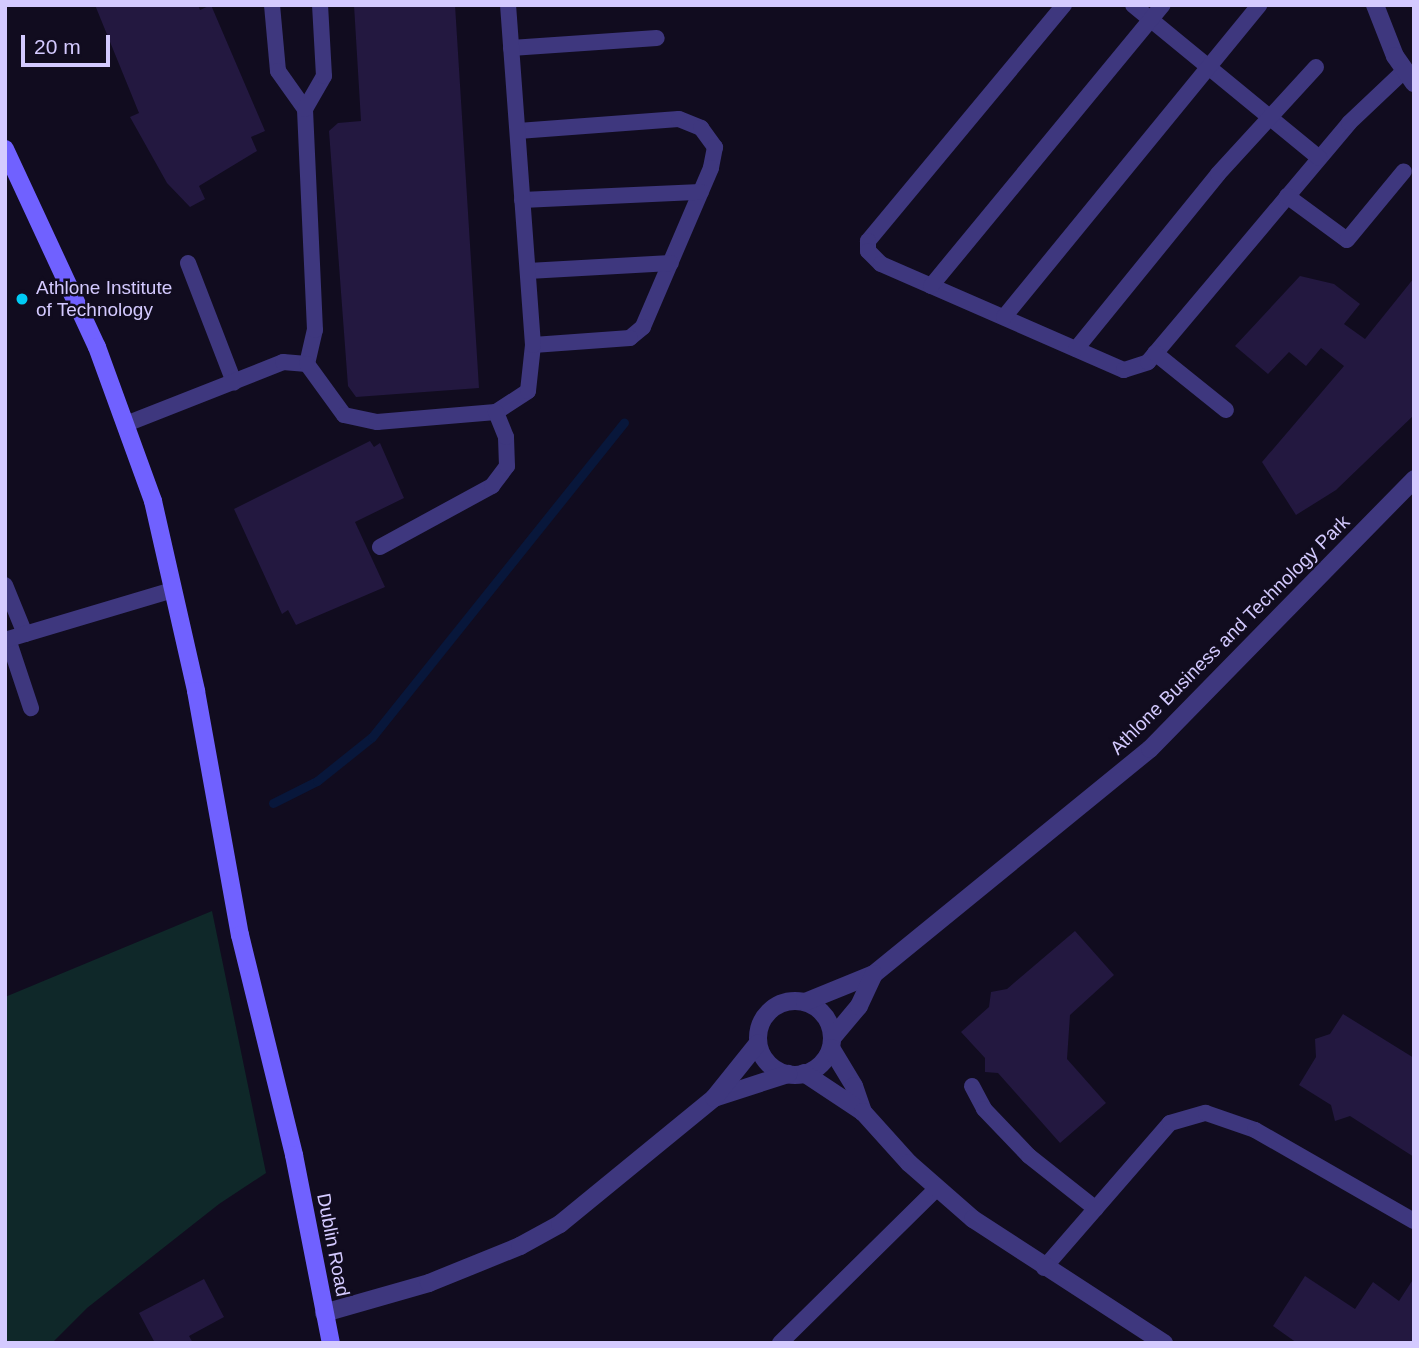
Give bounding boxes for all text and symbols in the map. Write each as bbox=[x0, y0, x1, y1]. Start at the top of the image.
scale bar bbox=[24, 21, 114, 65]
text: 20 m bbox=[34, 35, 81, 58]
place label: Athlone Institute of Technology bbox=[36, 277, 172, 321]
marker: Athlone Institute of Technology bbox=[14, 291, 30, 307]
street label: Athlone Business and Technology Park bbox=[1105, 510, 1355, 760]
street label: Dublin Road bbox=[312, 1192, 354, 1298]

